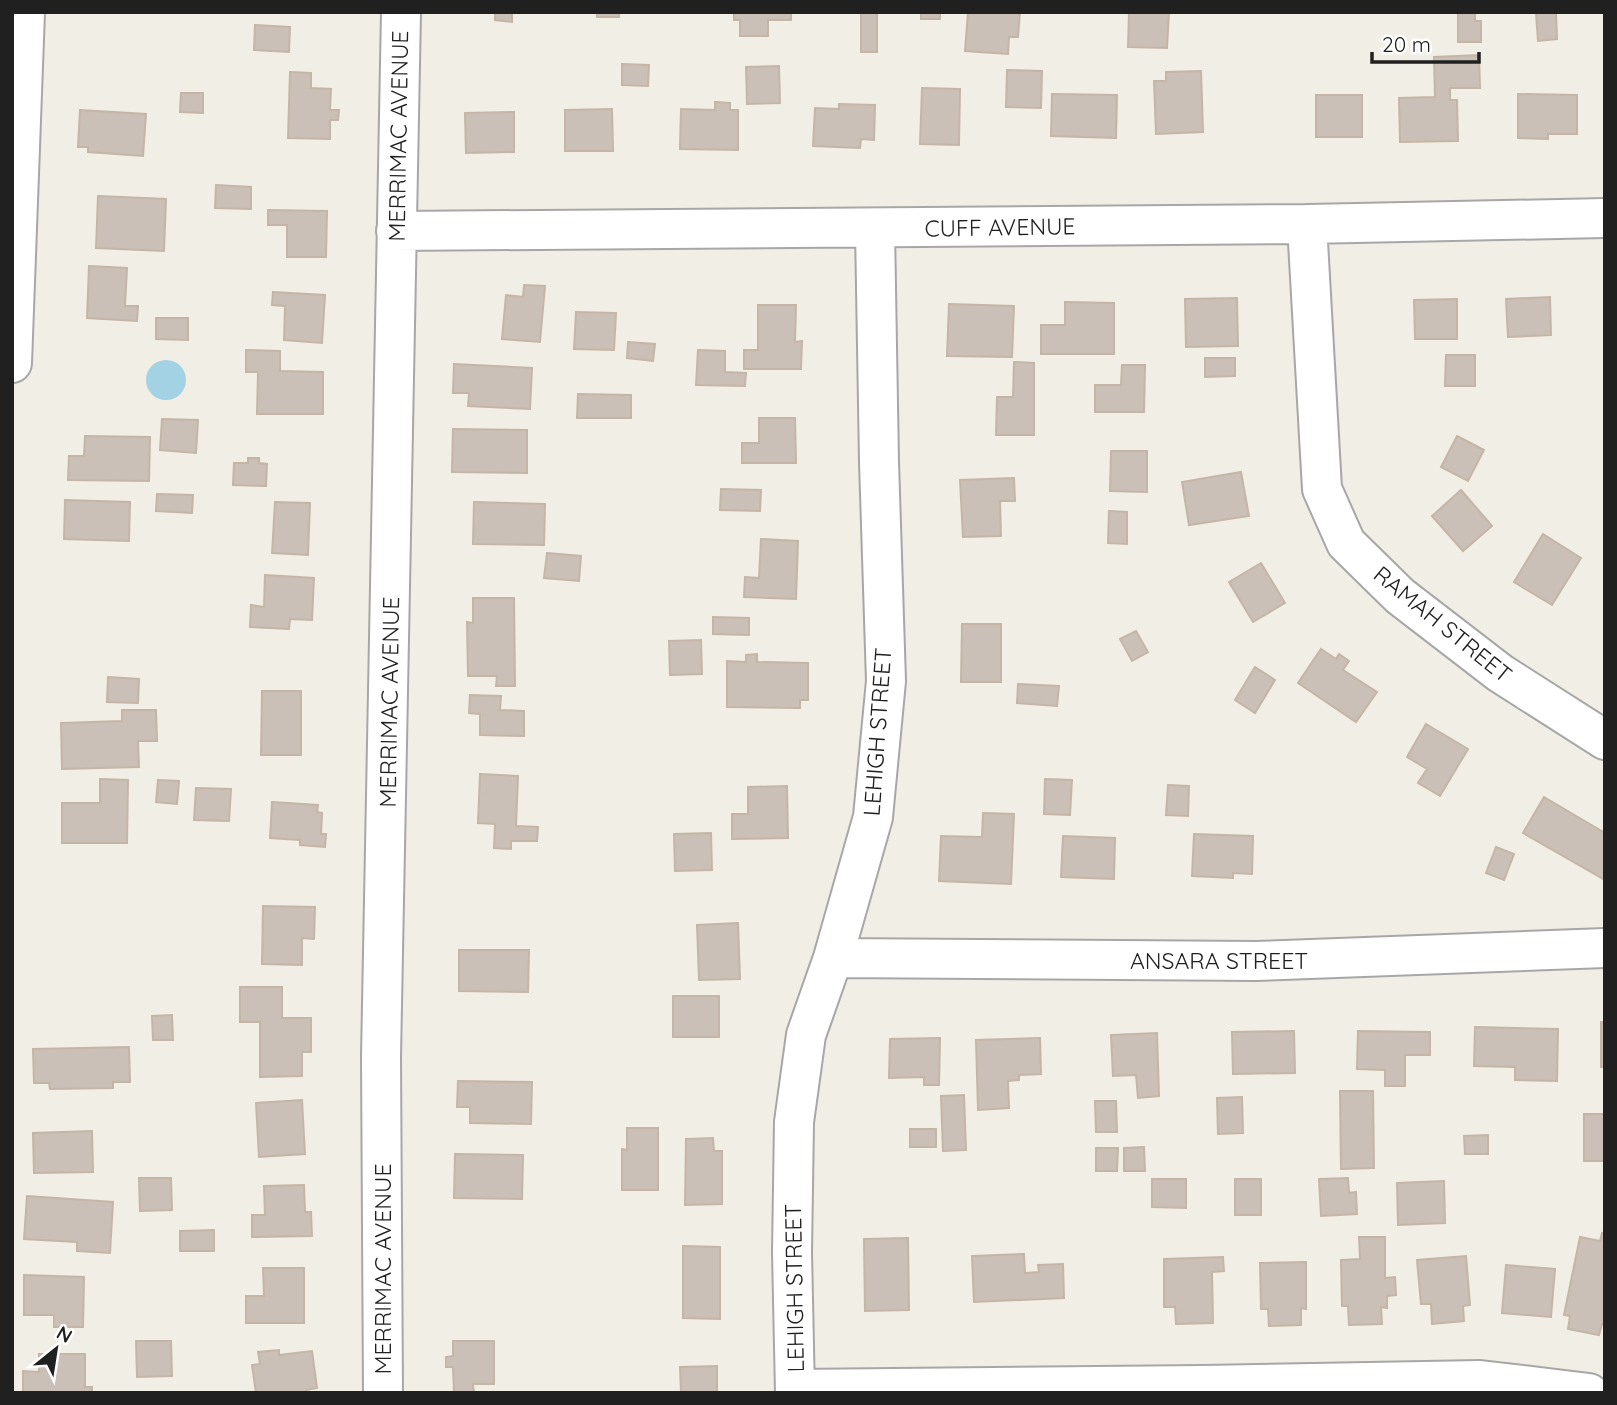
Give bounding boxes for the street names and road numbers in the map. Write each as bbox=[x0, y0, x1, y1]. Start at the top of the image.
street label: MERRIMAC AVENUE bbox=[382, 30, 414, 242]
street label: CUFF AVENUE bbox=[924, 211, 1076, 243]
street label: RAMAH STREET bbox=[1368, 559, 1518, 689]
street label: MERRIMAC AVENUE bbox=[373, 596, 405, 808]
street label: LEHIGH STREET bbox=[857, 647, 897, 817]
street label: ANSARA STREET bbox=[1130, 946, 1308, 975]
street label: MERRIMAC AVENUE bbox=[368, 1163, 397, 1375]
street label: LEHIGH STREET bbox=[778, 1203, 810, 1373]

